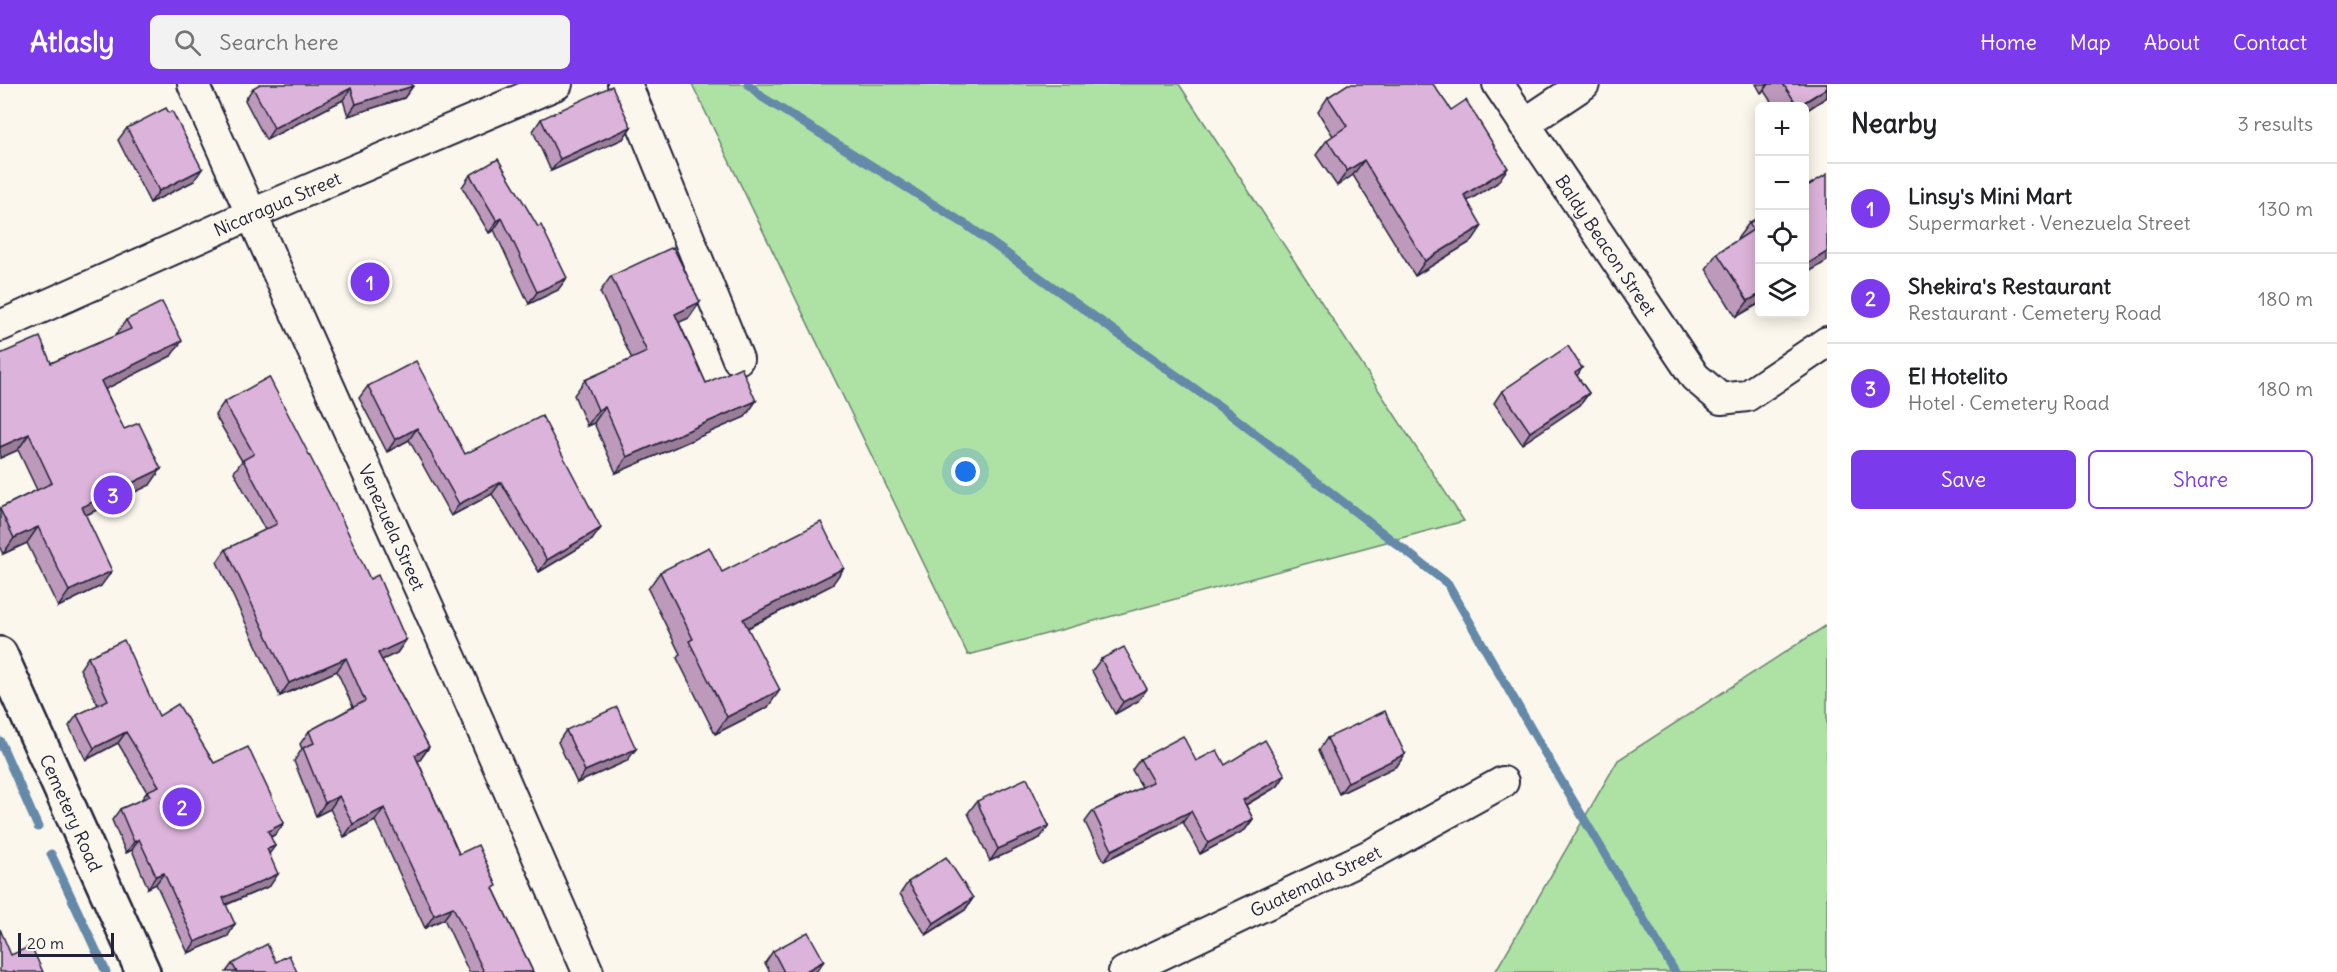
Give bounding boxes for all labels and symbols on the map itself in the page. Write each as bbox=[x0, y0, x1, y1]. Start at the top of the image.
street label: Nicaragua Street bbox=[210, 166, 344, 241]
street label: Baldy Beacon Street bbox=[1551, 170, 1662, 320]
pin: 1 bbox=[350, 260, 389, 304]
your location bbox=[951, 457, 980, 486]
street label: Venezuela Street bbox=[354, 461, 431, 594]
pin: 3 bbox=[94, 472, 132, 518]
street label: Cemetery Road bbox=[35, 750, 108, 875]
pin: 2 bbox=[162, 784, 201, 830]
street label: Guatemala Street bbox=[1246, 840, 1385, 922]
scale bar bbox=[18, 930, 114, 958]

